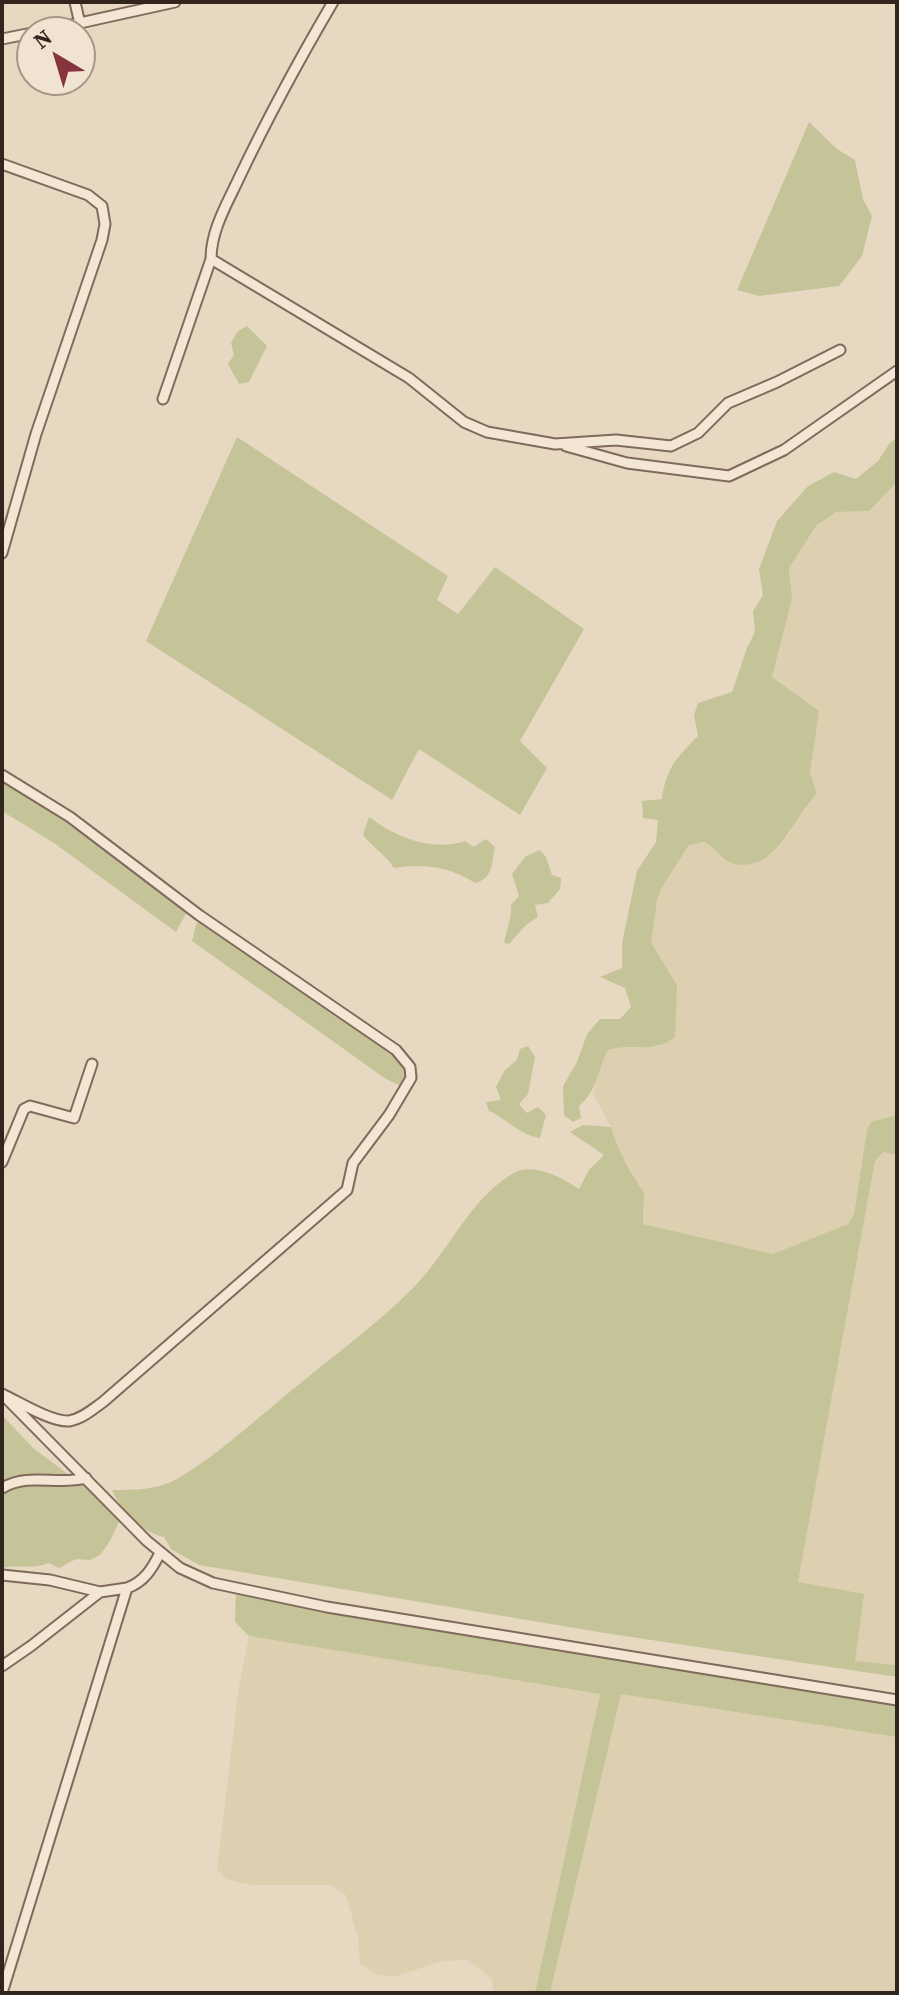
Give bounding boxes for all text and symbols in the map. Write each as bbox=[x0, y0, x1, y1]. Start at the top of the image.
north arrow bbox=[16, 16, 96, 96]
text: N bbox=[27, 22, 58, 55]

